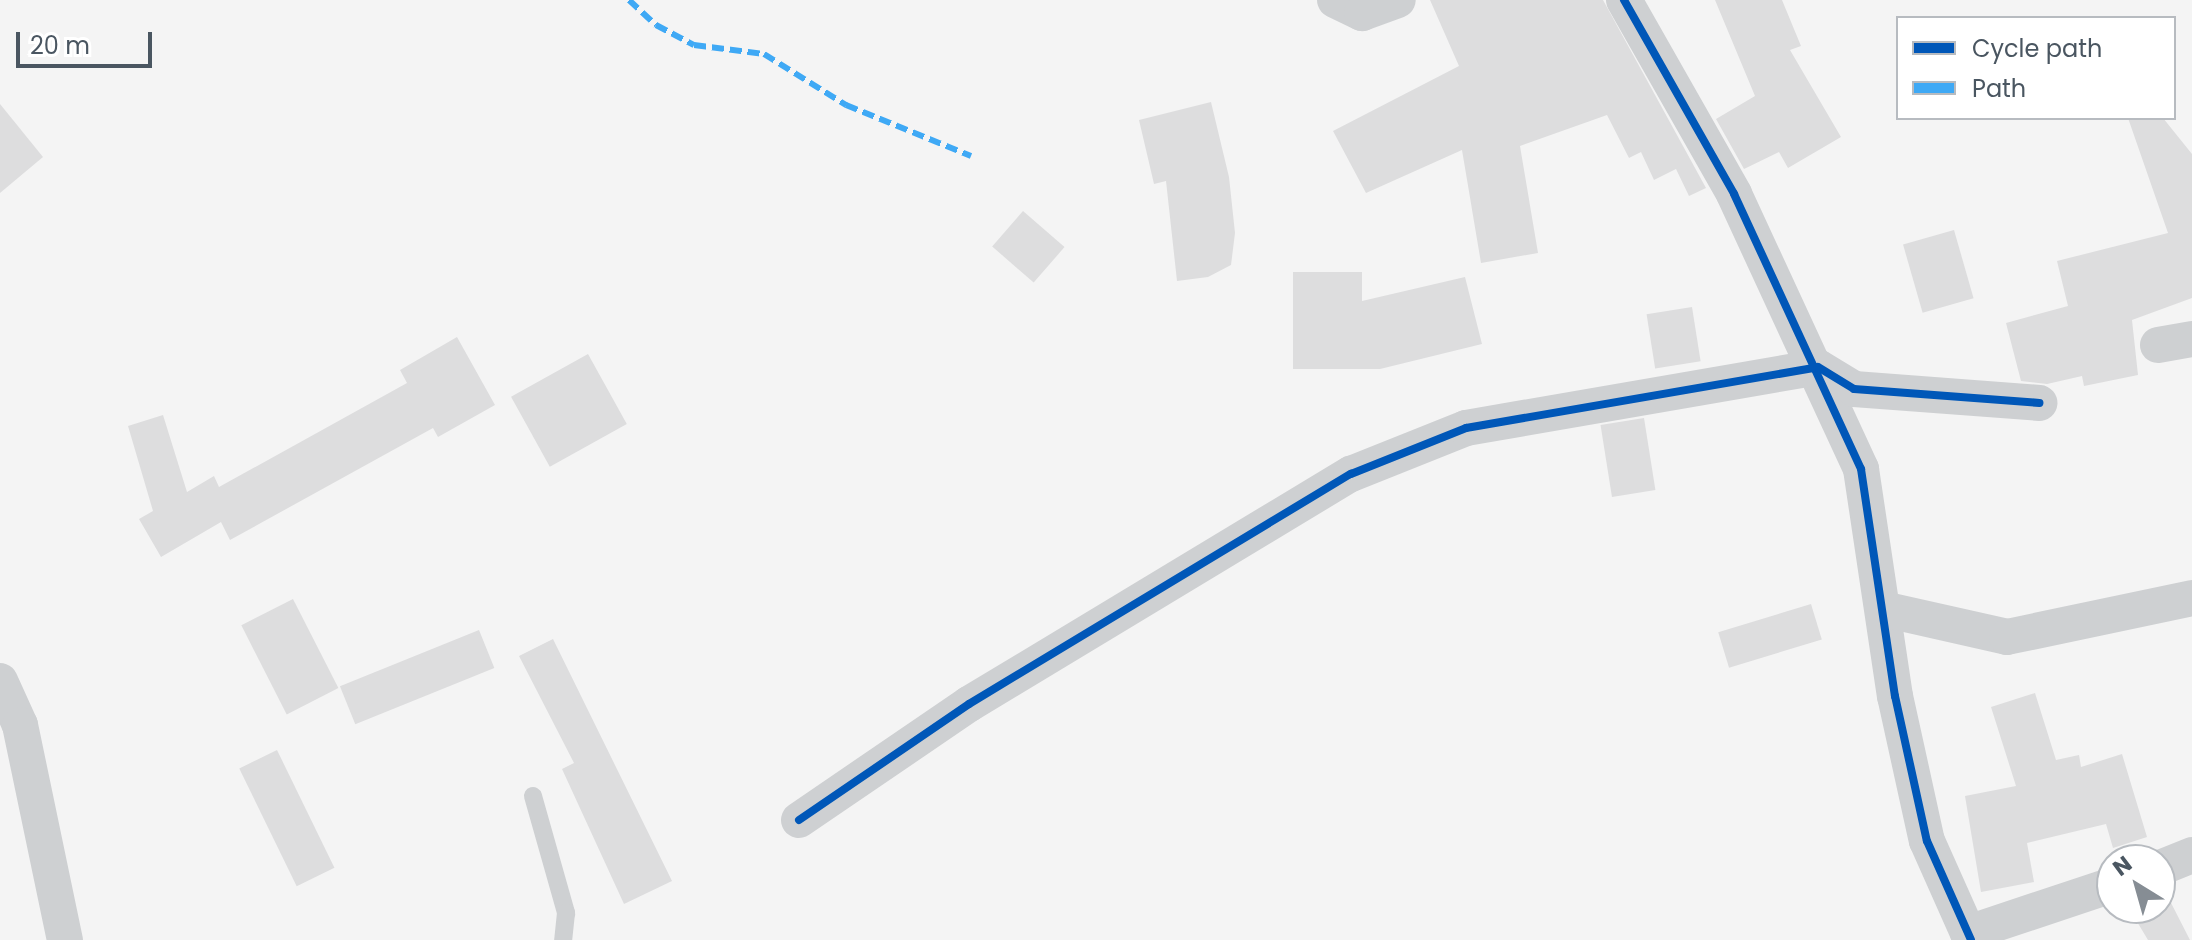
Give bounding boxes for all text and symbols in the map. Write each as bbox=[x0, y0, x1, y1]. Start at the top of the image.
scale bar bbox=[20, 16, 156, 66]
legend bbox=[1896, 16, 2176, 120]
text: 20 m bbox=[30, 29, 90, 62]
text: Cycle path bbox=[1972, 32, 2102, 65]
text: Path bbox=[1972, 72, 2026, 105]
north arrow bbox=[2096, 844, 2176, 924]
text: N bbox=[2107, 849, 2138, 883]

